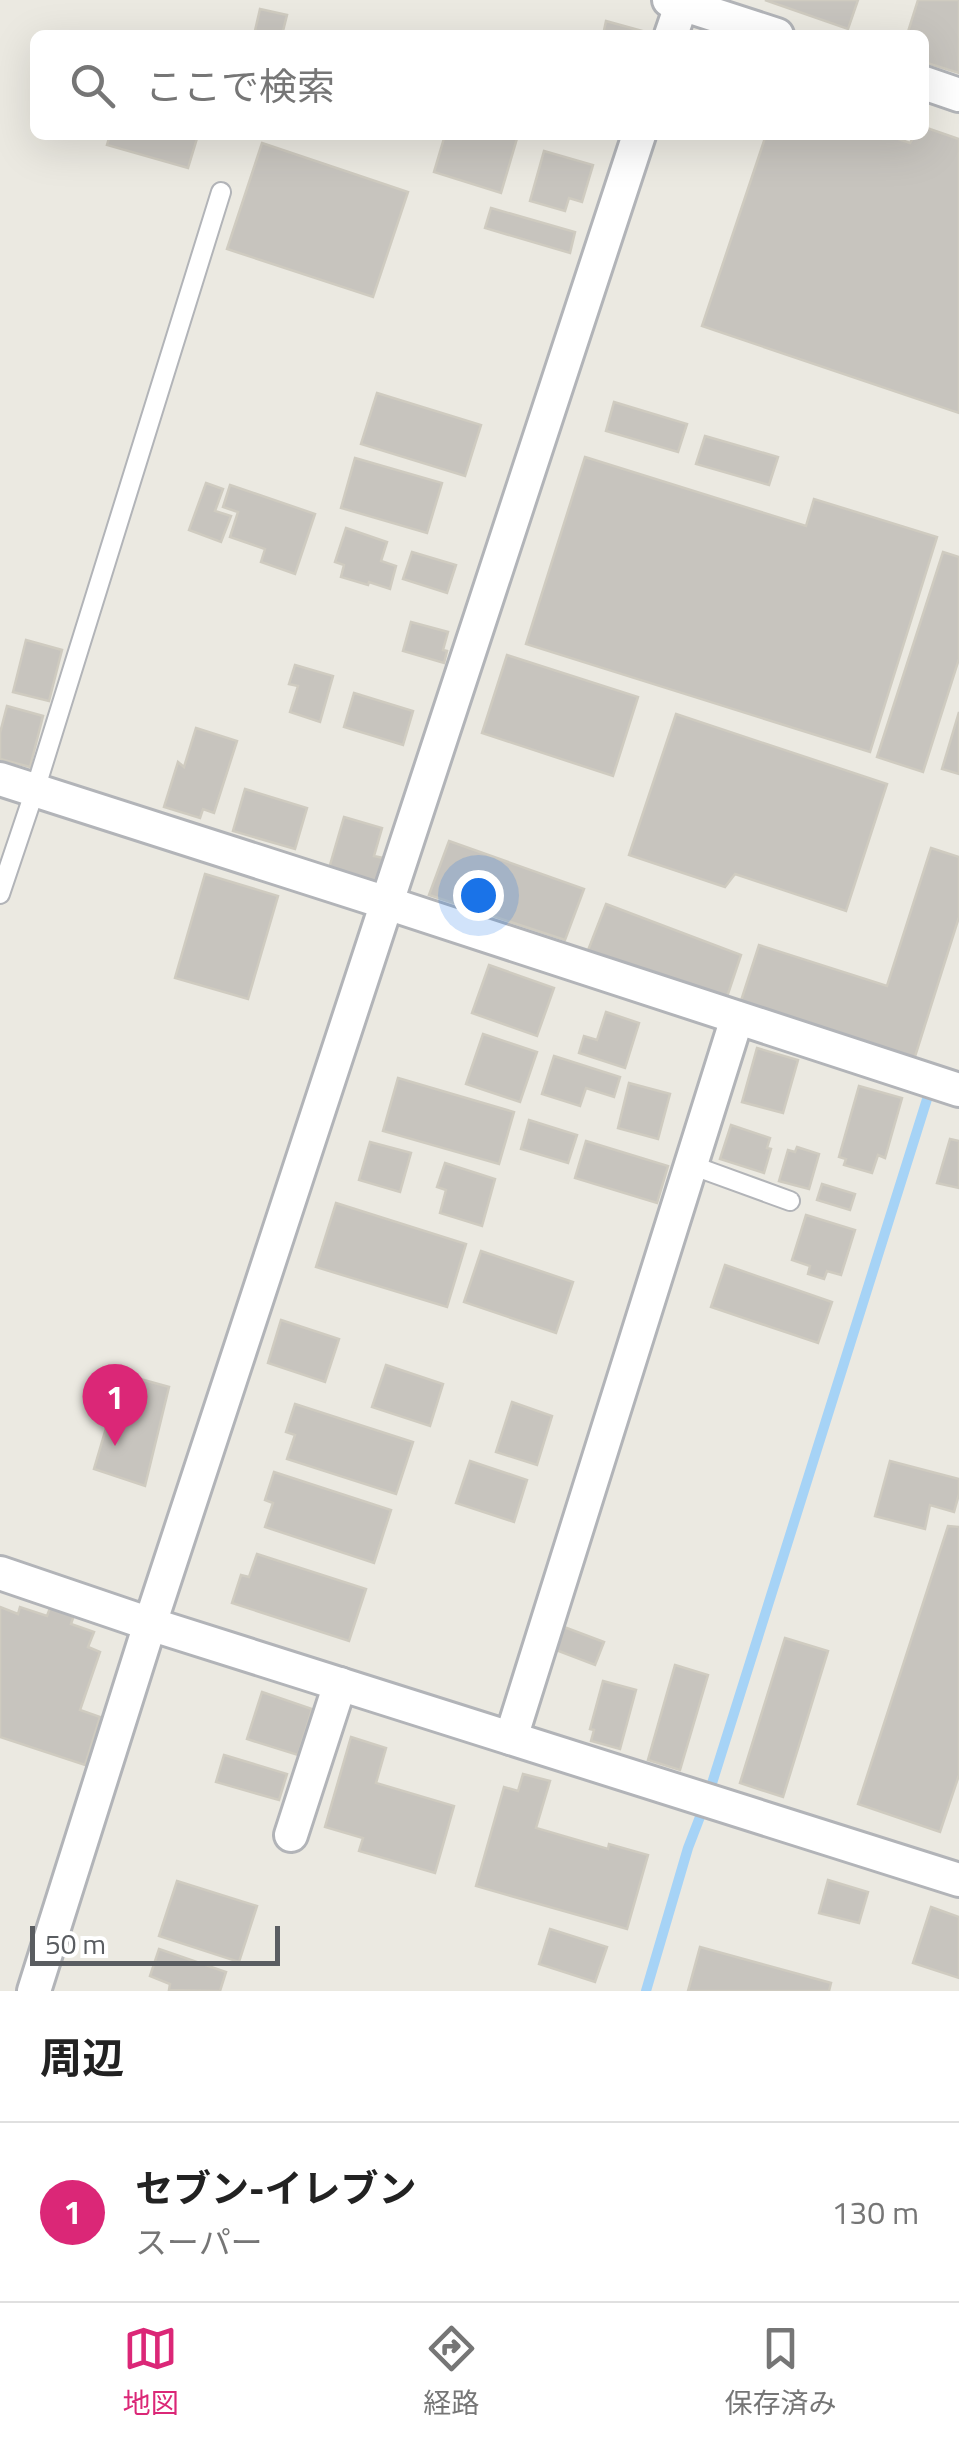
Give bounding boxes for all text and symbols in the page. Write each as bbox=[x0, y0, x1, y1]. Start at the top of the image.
search box bbox=[30, 30, 929, 140]
text: ここで検索 bbox=[145, 57, 335, 115]
icon: search bbox=[65, 58, 120, 113]
your location bbox=[453, 870, 504, 921]
pin: 1 bbox=[82, 1364, 148, 1446]
scale bar bbox=[30, 1921, 280, 1966]
text: 50 m bbox=[45, 1922, 106, 1965]
text: 周辺 bbox=[40, 2025, 124, 2089]
text: セブン-イレブン bbox=[135, 2159, 417, 2217]
text: 1 bbox=[64, 2188, 81, 2236]
text: 130 m bbox=[831, 2188, 919, 2236]
text: スーパー bbox=[135, 2218, 263, 2266]
tab: 地図 bbox=[122, 2321, 179, 2424]
tab: 経路 bbox=[423, 2321, 480, 2424]
tab: 保存済み bbox=[724, 2321, 837, 2424]

